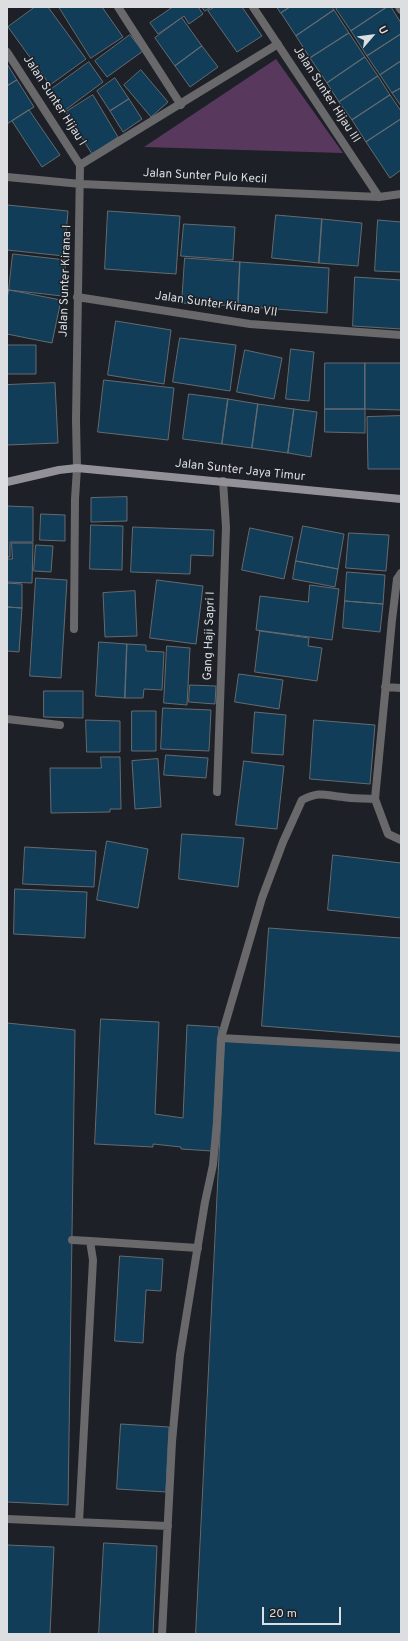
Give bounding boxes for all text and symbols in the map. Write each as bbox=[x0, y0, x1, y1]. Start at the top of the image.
north arrow bbox=[352, 16, 392, 56]
text: U bbox=[375, 24, 391, 37]
street label: Jalan Sunter Hijau III bbox=[289, 44, 363, 146]
street label: Jalan Sunter Hijau I bbox=[19, 53, 89, 149]
street label: Jalan Sunter Pulo Kecil bbox=[143, 167, 267, 187]
street label: Jalan Sunter Kirana I bbox=[57, 225, 75, 337]
street label: Jalan Sunter Kirana VII bbox=[154, 289, 278, 321]
street label: Jalan Sunter Jaya Timur bbox=[174, 457, 306, 485]
street label: Gang Haji Sapri I bbox=[201, 591, 219, 681]
scale bar bbox=[264, 1599, 343, 1625]
text: 20 m bbox=[269, 1606, 297, 1622]

